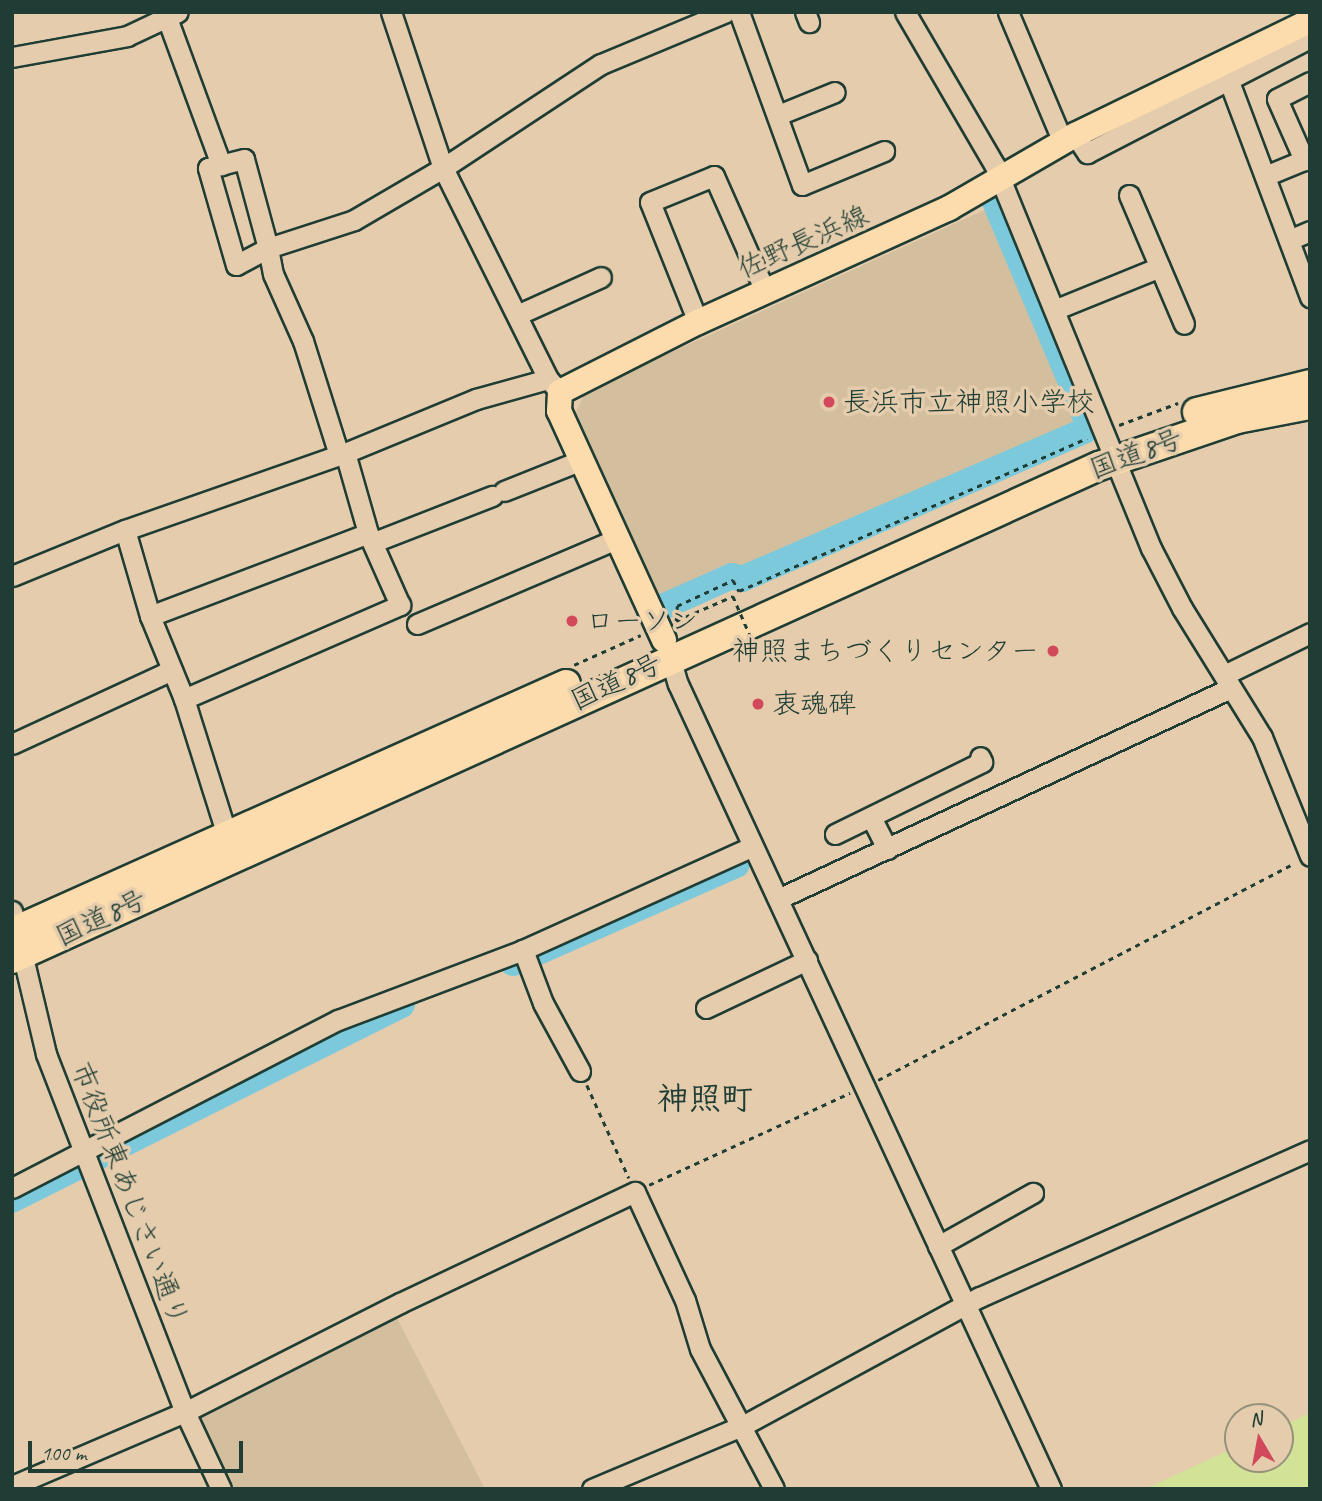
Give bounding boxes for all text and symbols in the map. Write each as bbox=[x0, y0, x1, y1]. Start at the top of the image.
street label: 佐野長浜線 bbox=[732, 198, 874, 286]
place label: 長浜市立神照小学校 bbox=[843, 385, 1095, 419]
marker: 長浜市立神照小学校 bbox=[821, 394, 837, 410]
street label: 国道8号 bbox=[1085, 422, 1187, 486]
place label: ローソン bbox=[586, 604, 698, 638]
marker: ローソン bbox=[564, 613, 580, 629]
place label: 神照まちづくりセンター bbox=[731, 634, 1039, 668]
marker: 神照まちづくりセンター bbox=[1045, 643, 1061, 659]
street label: 国道8号 bbox=[565, 646, 667, 718]
place label: 衷魂碑 bbox=[772, 687, 856, 721]
marker: 衷魂碑 bbox=[750, 696, 766, 712]
street label: 国道8号 bbox=[50, 882, 152, 954]
street label: 市役所東あじさい通り bbox=[64, 1057, 196, 1331]
district label: 神照町 bbox=[657, 1080, 753, 1118]
north arrow bbox=[1224, 1403, 1294, 1473]
text: N bbox=[1248, 1406, 1264, 1432]
scale bar bbox=[32, 1428, 247, 1472]
text: 100 m bbox=[41, 1440, 86, 1466]

